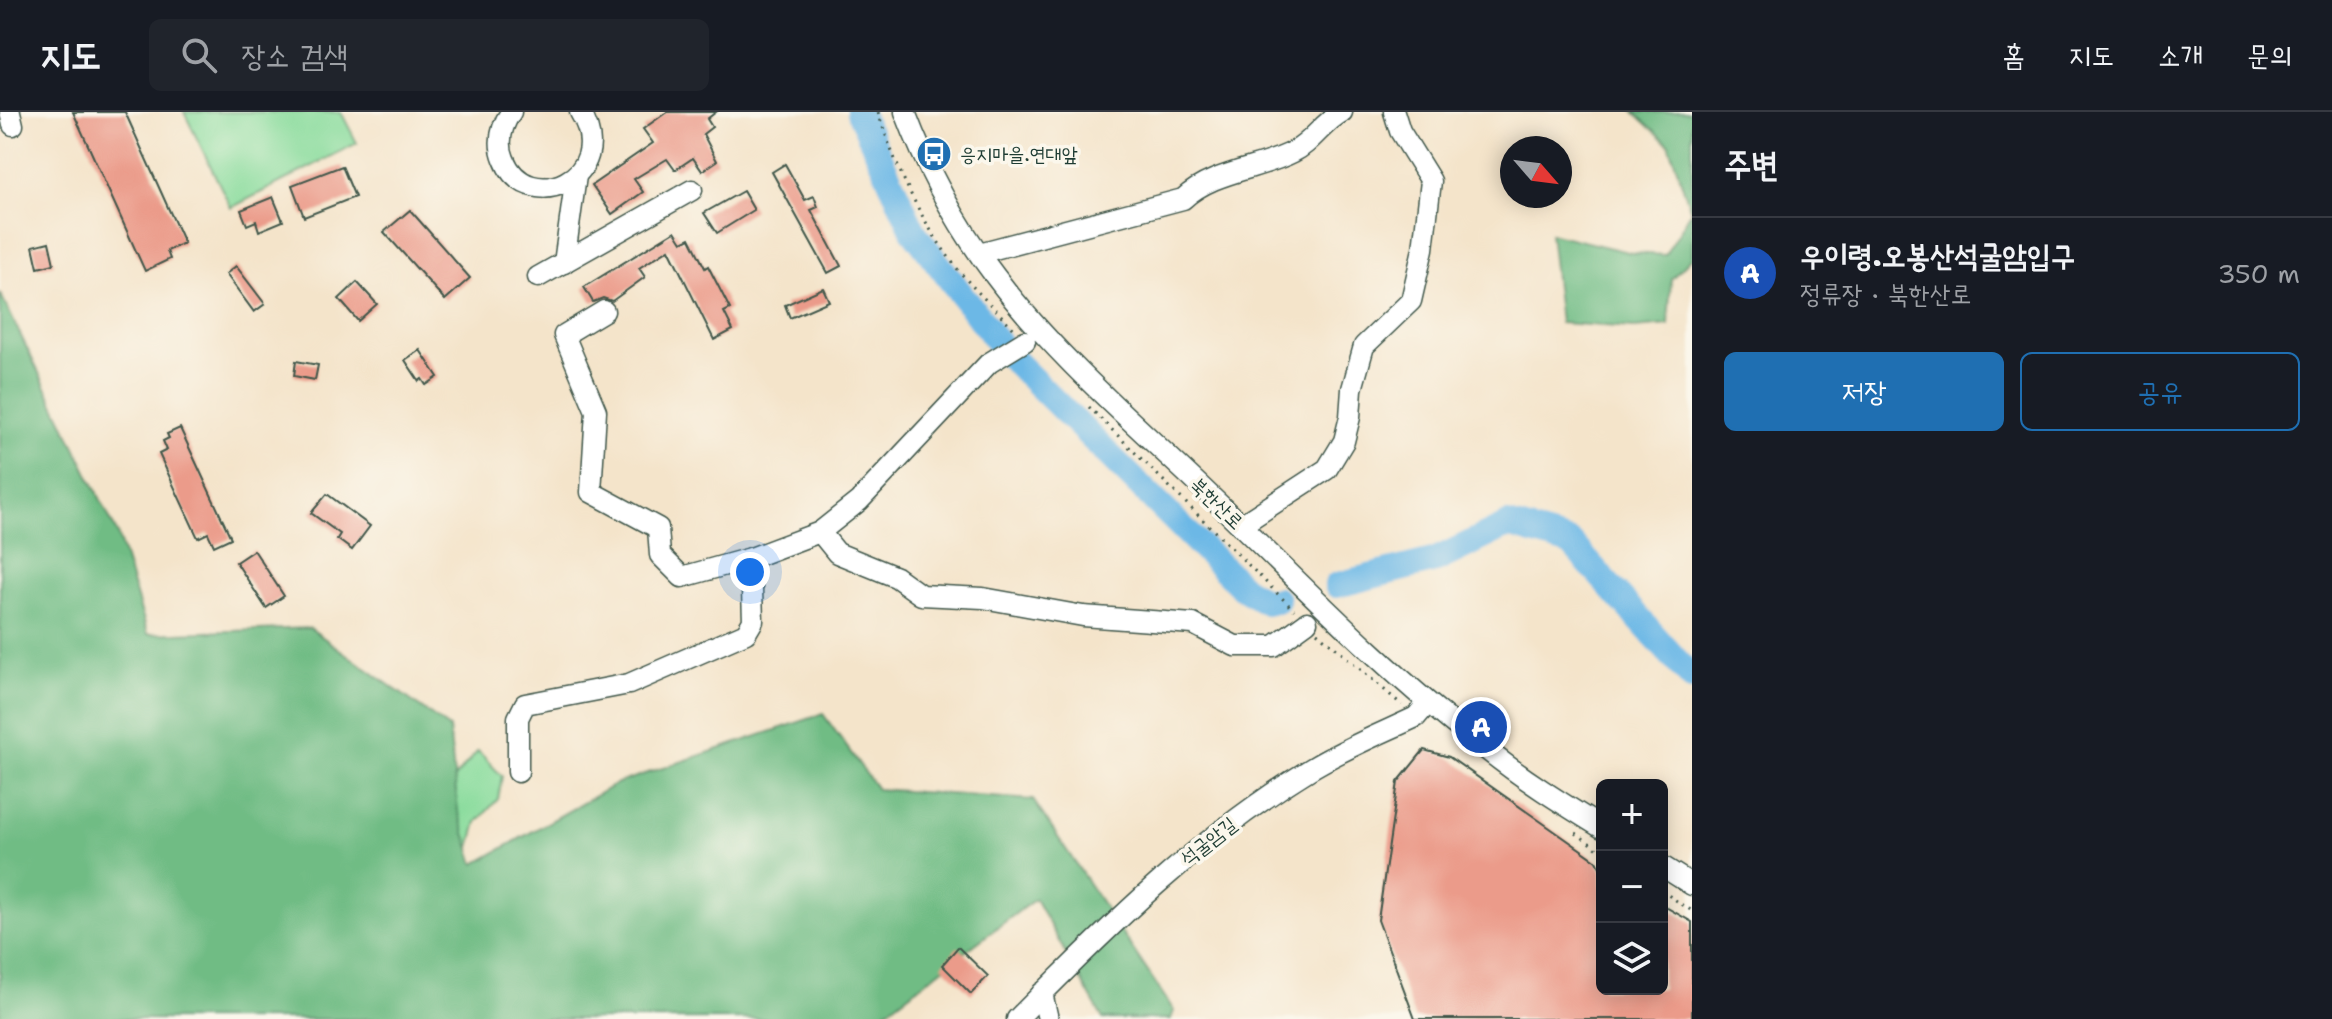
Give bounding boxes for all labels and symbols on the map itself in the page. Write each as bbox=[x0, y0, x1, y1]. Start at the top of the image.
bus stop icon: 응지마을.연대앞 bbox=[915, 135, 953, 173]
north arrow bbox=[1500, 136, 1572, 208]
place label: 응지마을.연대앞 bbox=[960, 141, 1078, 167]
street label: 북한산로 bbox=[1185, 471, 1249, 535]
your location bbox=[730, 552, 770, 592]
pin: A bbox=[1455, 697, 1507, 757]
street label: 석굴암길 bbox=[1175, 811, 1241, 871]

